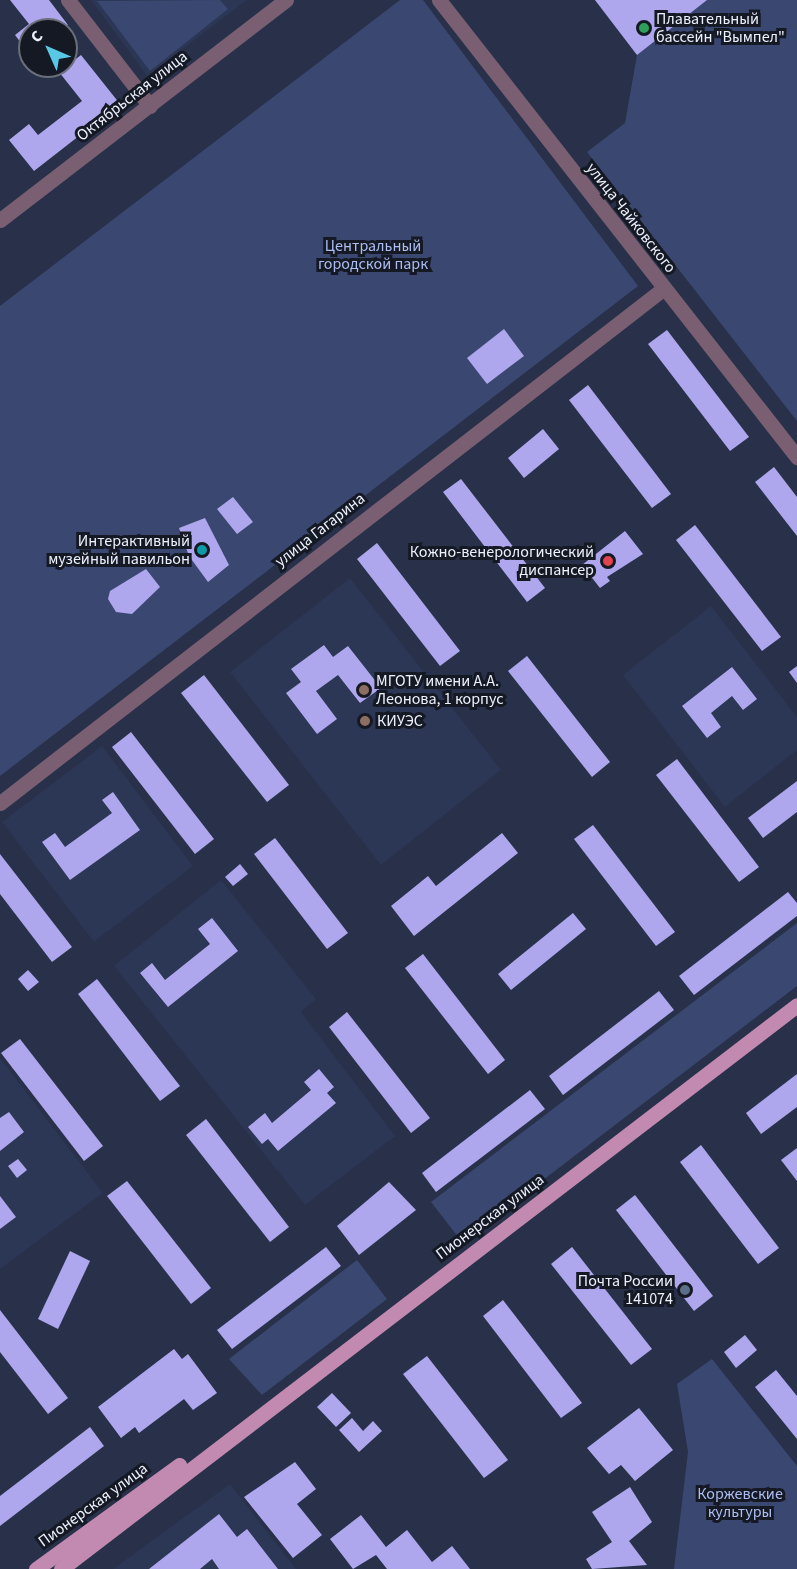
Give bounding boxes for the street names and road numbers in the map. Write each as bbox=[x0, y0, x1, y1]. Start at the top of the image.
street label: Октябрьская улица bbox=[73, 47, 191, 145]
street label: улица Чайковского bbox=[582, 159, 680, 277]
street label: улица Гагарина bbox=[271, 489, 369, 571]
street label: Пионерская улица bbox=[432, 1170, 548, 1264]
street label: Пионерская улица bbox=[35, 1459, 151, 1551]

